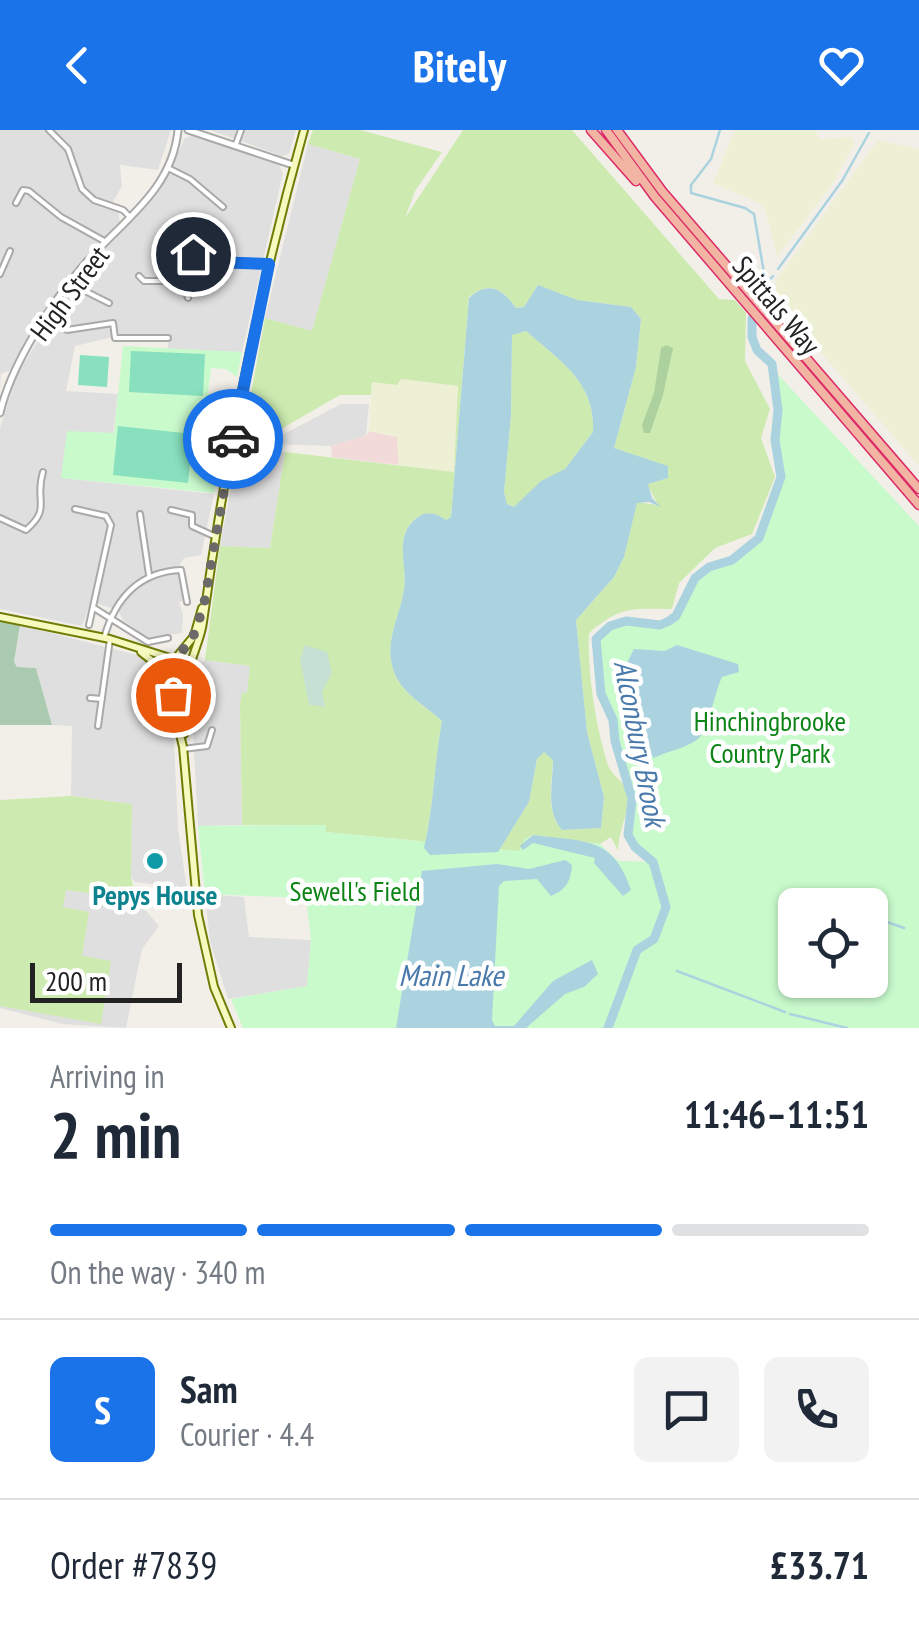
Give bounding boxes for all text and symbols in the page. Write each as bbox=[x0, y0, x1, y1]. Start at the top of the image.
text: Bitely bbox=[413, 36, 506, 94]
icon: back bbox=[50, 38, 105, 93]
icon: heart bbox=[814, 38, 869, 93]
pin bbox=[151, 212, 236, 297]
icon: home bbox=[166, 227, 221, 282]
street label: High Street bbox=[21, 238, 117, 348]
street label: Spittals Way bbox=[725, 248, 829, 362]
courier bbox=[183, 389, 283, 489]
icon: car bbox=[206, 412, 261, 467]
pin bbox=[131, 653, 216, 738]
water label: Alconbury Brook bbox=[606, 657, 677, 833]
icon: bag bbox=[146, 668, 201, 723]
park label: Hinchingbrooke Country Park bbox=[694, 702, 846, 771]
marker: Pepys House bbox=[144, 850, 166, 872]
park label: Sewell's Field bbox=[289, 872, 421, 909]
place label: Pepys House bbox=[92, 876, 218, 913]
map controls bbox=[778, 888, 888, 998]
button: locate bbox=[778, 888, 888, 998]
water label: Main Lake bbox=[399, 955, 505, 994]
scale bar bbox=[30, 958, 182, 1003]
text: 200 m bbox=[45, 962, 107, 999]
text: Arriving in bbox=[50, 1055, 165, 1097]
text: 11:46–11:51 bbox=[684, 1089, 869, 1138]
text: 2 min bbox=[50, 1092, 181, 1176]
text: On the way · 340 m bbox=[50, 1251, 265, 1293]
button: chat bbox=[634, 1357, 739, 1462]
button: phone bbox=[764, 1357, 869, 1462]
text: Sam bbox=[180, 1364, 238, 1413]
text: S bbox=[94, 1385, 111, 1434]
text: Courier · 4.4 bbox=[180, 1413, 314, 1455]
text: Order #7839 bbox=[50, 1540, 217, 1589]
text: £33.71 bbox=[770, 1540, 869, 1589]

